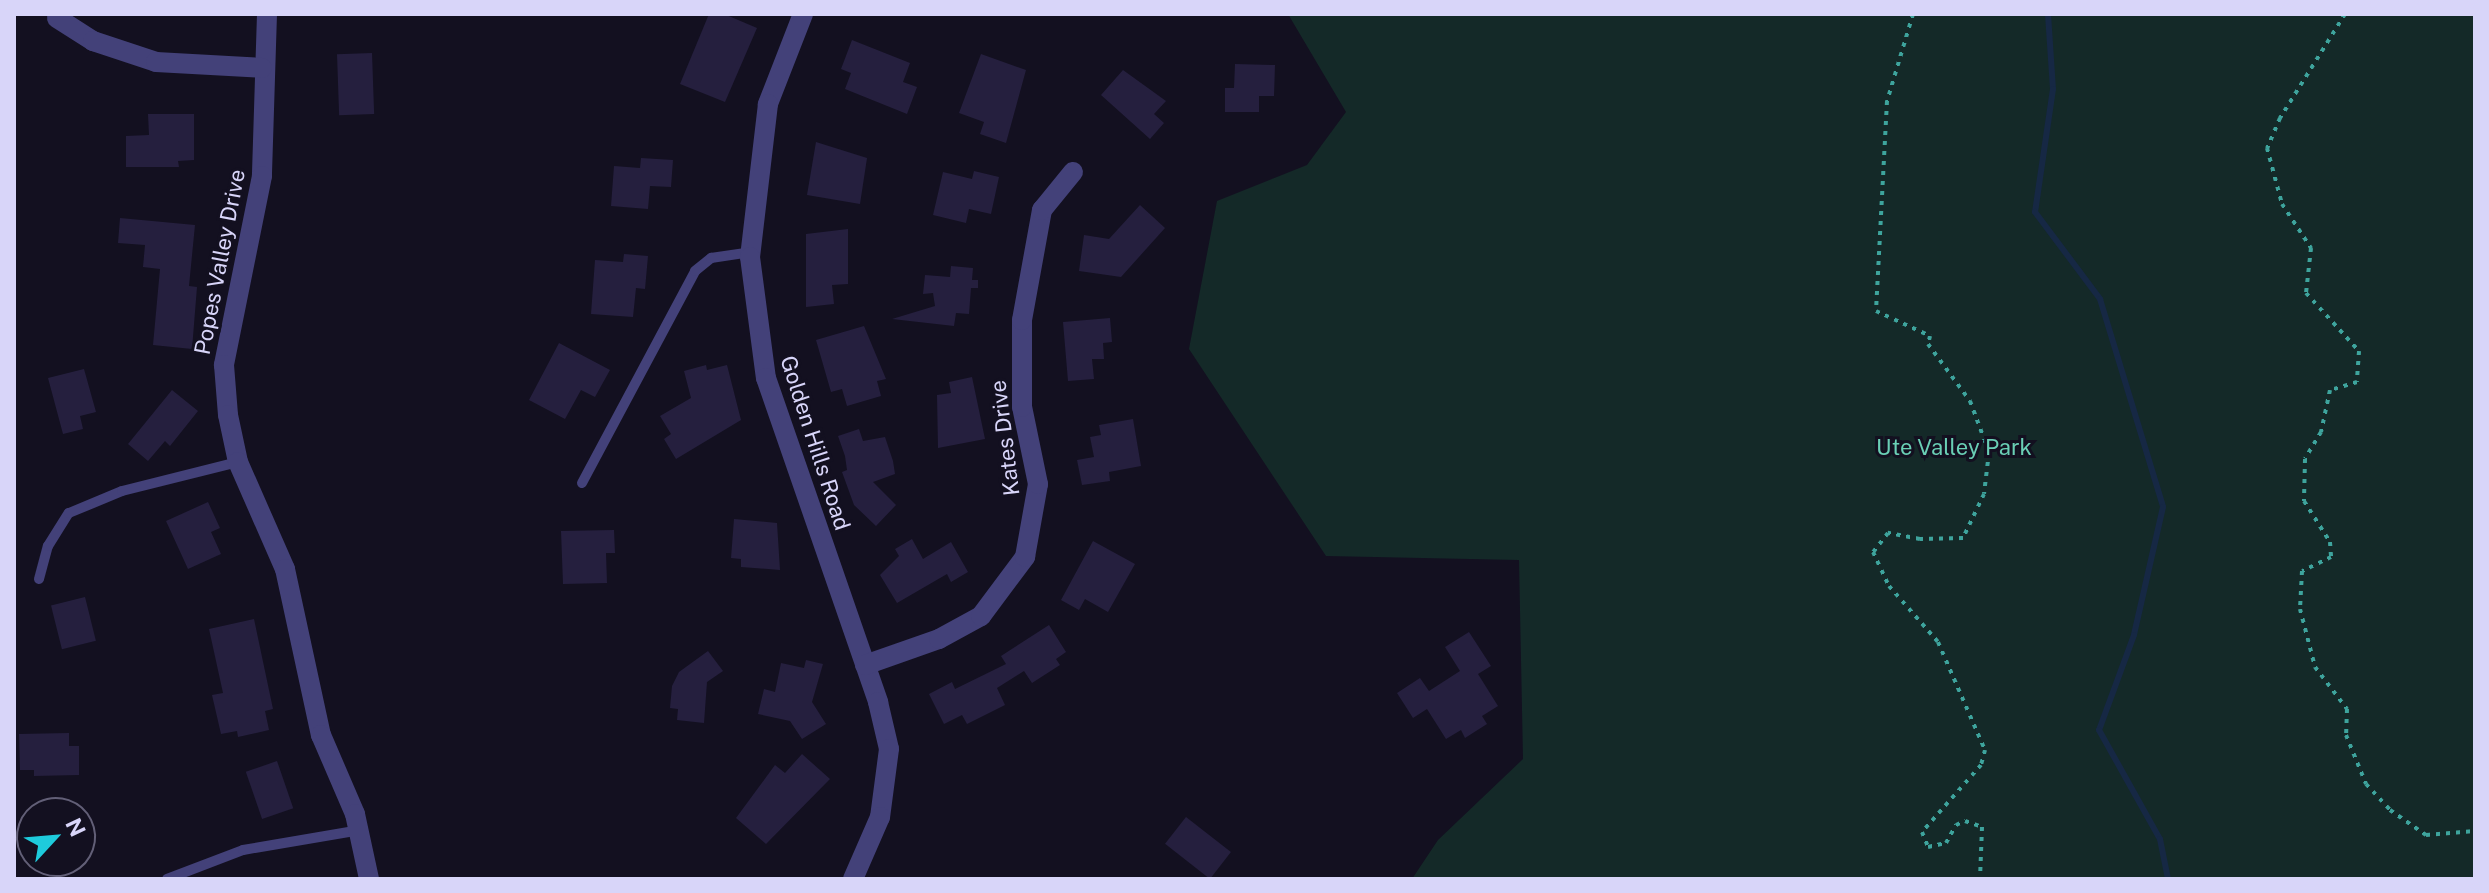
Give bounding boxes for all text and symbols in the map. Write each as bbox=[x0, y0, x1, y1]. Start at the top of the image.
street label: Popes Valley Drive bbox=[189, 167, 251, 357]
street label: Golden Hills Road bbox=[774, 352, 856, 534]
street label: Kates Drive bbox=[985, 379, 1025, 497]
park label: Ute Valley Park bbox=[1876, 435, 2032, 461]
north arrow bbox=[16, 797, 96, 877]
text: N bbox=[60, 814, 91, 841]

